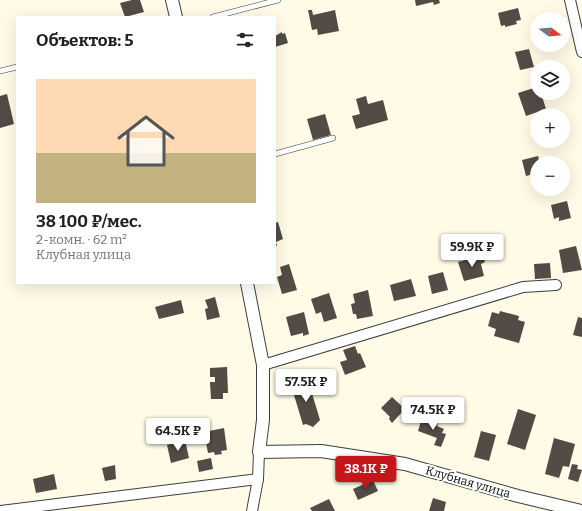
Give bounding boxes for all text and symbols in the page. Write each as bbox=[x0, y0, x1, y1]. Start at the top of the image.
north arrow bbox=[530, 12, 570, 52]
map controls bbox=[530, 12, 570, 196]
icon: filters bbox=[234, 29, 256, 51]
text: Объектов: 5 bbox=[36, 30, 134, 51]
button: layers bbox=[530, 60, 570, 100]
icon: home bbox=[110, 105, 182, 177]
button: + bbox=[530, 108, 570, 148]
button: − bbox=[530, 156, 570, 196]
text: 38 100 ₽/мес. bbox=[36, 211, 142, 232]
text: 2-комн. · 62 m² bbox=[36, 232, 127, 247]
pin: 59.9K ₽ bbox=[435, 234, 509, 268]
text: 59.9K ₽ bbox=[450, 239, 494, 254]
text: Клубная улица bbox=[36, 247, 131, 262]
pin: 57.5K ₽ bbox=[269, 369, 343, 403]
text: 57.5K ₽ bbox=[285, 374, 327, 389]
pin: 74.5K ₽ bbox=[396, 397, 470, 431]
text: 74.5K ₽ bbox=[410, 402, 456, 417]
pin: 64.5K ₽ bbox=[141, 418, 215, 452]
text: 64.5K ₽ bbox=[155, 423, 201, 438]
pin: 38.1K ₽ bbox=[329, 456, 403, 490]
text: 38.1K ₽ bbox=[344, 461, 388, 476]
street label: Клубная улица bbox=[424, 463, 512, 501]

